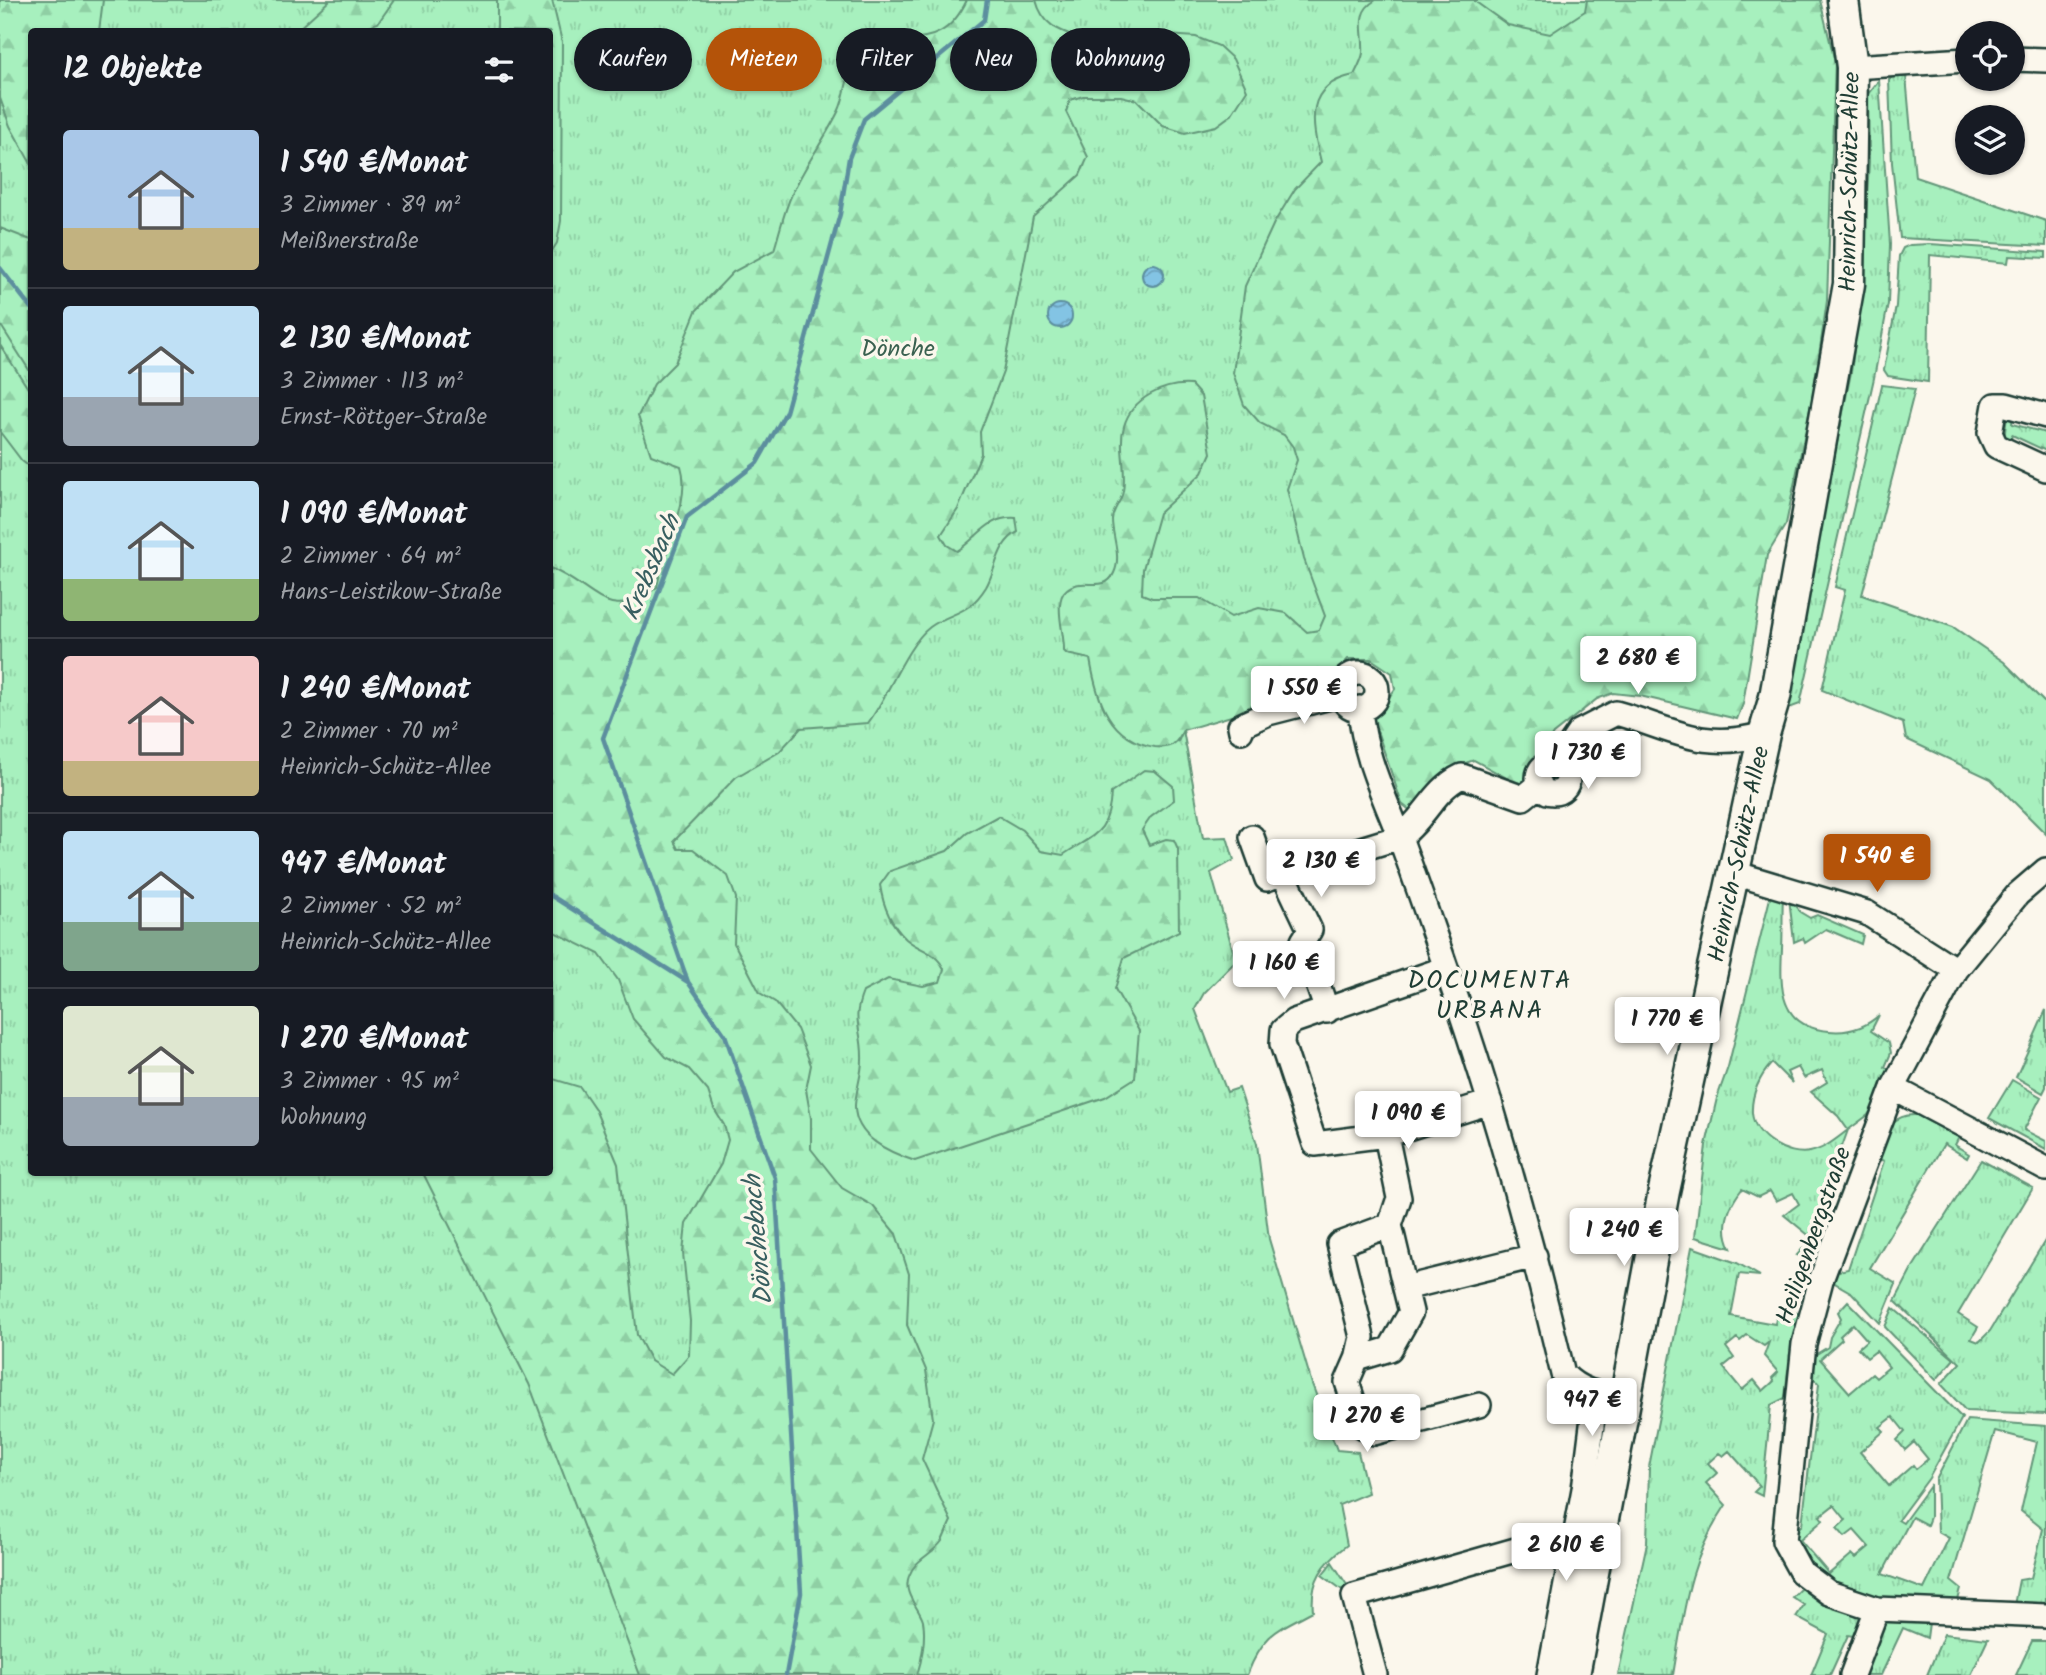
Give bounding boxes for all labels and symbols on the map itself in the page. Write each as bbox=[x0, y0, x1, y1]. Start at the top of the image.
street label: Heinrich-Schütz-Allee bbox=[1829, 71, 1872, 292]
park label: Dönche bbox=[861, 330, 935, 369]
water label: Krebsbach bbox=[611, 506, 694, 627]
pin: 2 680 € bbox=[1573, 636, 1703, 696]
pin: 1 550 € bbox=[1239, 666, 1369, 726]
pin: 1 730 € bbox=[1523, 732, 1653, 791]
street label: Heinrich-Schütz-Allee bbox=[1698, 742, 1781, 966]
pin: 1 540 € bbox=[1812, 834, 1942, 894]
pin: 2 130 € bbox=[1256, 839, 1386, 899]
pin: 1 160 € bbox=[1219, 942, 1349, 1001]
district label: DOCUMENTA URBANA bbox=[1408, 960, 1572, 1032]
pin: 1 770 € bbox=[1602, 998, 1732, 1057]
pin: 1 090 € bbox=[1343, 1092, 1473, 1151]
street label: Heiligenbergstraße bbox=[1766, 1141, 1863, 1330]
water label: Dönchebach bbox=[732, 1171, 786, 1307]
pin: 1 240 € bbox=[1559, 1208, 1689, 1268]
pin: 947 € bbox=[1543, 1378, 1641, 1438]
pin: 1 270 € bbox=[1302, 1394, 1432, 1454]
pin: 2 610 € bbox=[1501, 1524, 1631, 1583]

